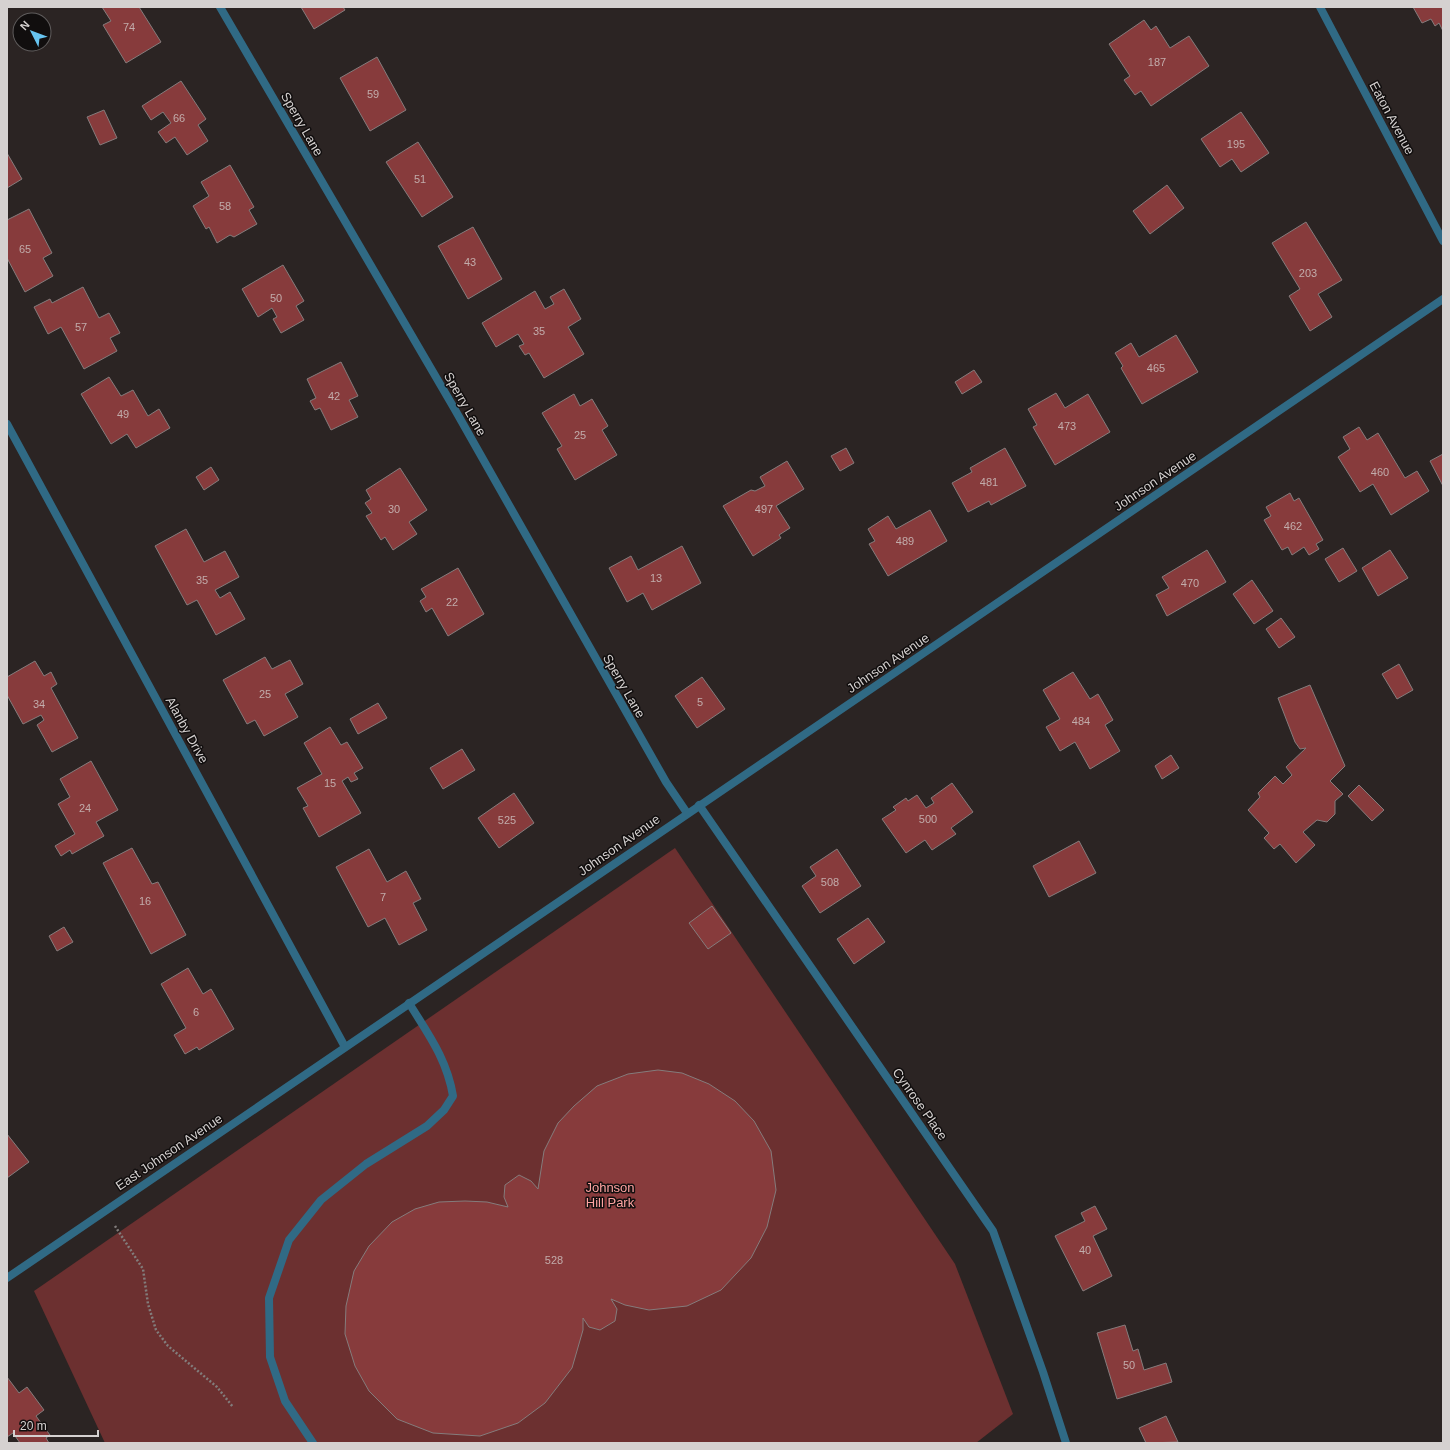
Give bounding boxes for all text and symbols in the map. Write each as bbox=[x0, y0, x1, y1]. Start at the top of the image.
north arrow bbox=[12, 12, 52, 52]
text: N bbox=[17, 18, 32, 32]
house number: 74 bbox=[123, 21, 135, 33]
house number: 187 bbox=[1148, 56, 1166, 68]
street label: Eaton Avenue bbox=[1366, 79, 1418, 157]
house number: 59 bbox=[367, 88, 379, 100]
street label: Sperry Lane bbox=[278, 90, 326, 158]
house number: 66 bbox=[173, 112, 185, 124]
house number: 195 bbox=[1227, 138, 1245, 150]
house number: 51 bbox=[414, 173, 426, 185]
house number: 58 bbox=[219, 200, 231, 212]
house number: 65 bbox=[19, 243, 31, 255]
house number: 43 bbox=[464, 256, 476, 268]
house number: 203 bbox=[1299, 267, 1317, 279]
house number: 50 bbox=[270, 292, 282, 304]
house number: 57 bbox=[75, 321, 87, 333]
house number: 35 bbox=[533, 325, 545, 337]
house number: 465 bbox=[1147, 362, 1165, 374]
street label: Sperry Lane bbox=[441, 370, 489, 438]
house number: 42 bbox=[328, 390, 340, 402]
house number: 49 bbox=[117, 408, 129, 420]
house number: 473 bbox=[1058, 420, 1076, 432]
house number: 25 bbox=[574, 429, 586, 441]
street label: Johnson Avenue bbox=[1111, 448, 1199, 514]
house number: 460 bbox=[1371, 466, 1389, 478]
house number: 481 bbox=[980, 476, 998, 488]
house number: 30 bbox=[388, 503, 400, 515]
house number: 497 bbox=[755, 503, 773, 515]
house number: 462 bbox=[1284, 520, 1302, 532]
house number: 489 bbox=[896, 535, 914, 547]
house number: 13 bbox=[650, 572, 662, 584]
house number: 35 bbox=[196, 574, 208, 586]
house number: 470 bbox=[1181, 577, 1199, 589]
house number: 22 bbox=[446, 596, 458, 608]
street label: Johnson Avenue bbox=[844, 630, 932, 696]
street label: Sperry Lane bbox=[600, 652, 648, 720]
house number: 25 bbox=[259, 688, 271, 700]
street label: Alanby Drive bbox=[163, 694, 211, 766]
house number: 5 bbox=[697, 696, 703, 708]
house number: 34 bbox=[33, 698, 45, 710]
house number: 484 bbox=[1072, 715, 1090, 727]
house number: 15 bbox=[324, 777, 336, 789]
house number: 24 bbox=[79, 802, 91, 814]
street label: Johnson Avenue bbox=[575, 811, 663, 879]
house number: 500 bbox=[919, 813, 937, 825]
house number: 525 bbox=[498, 814, 516, 826]
house number: 508 bbox=[821, 876, 839, 888]
house number: 7 bbox=[380, 891, 386, 903]
house number: 16 bbox=[139, 895, 151, 907]
house number: 6 bbox=[193, 1006, 199, 1018]
street label: Cynrose Place bbox=[890, 1065, 950, 1143]
street label: East Johnson Avenue bbox=[113, 1111, 225, 1193]
park label: Johnson Hill Park bbox=[585, 1180, 635, 1210]
house number: 40 bbox=[1079, 1244, 1091, 1256]
house number: 528 bbox=[545, 1254, 563, 1266]
house number: 50 bbox=[1123, 1359, 1135, 1371]
scale bar bbox=[14, 1412, 98, 1438]
text: 20 m bbox=[20, 1419, 47, 1433]

